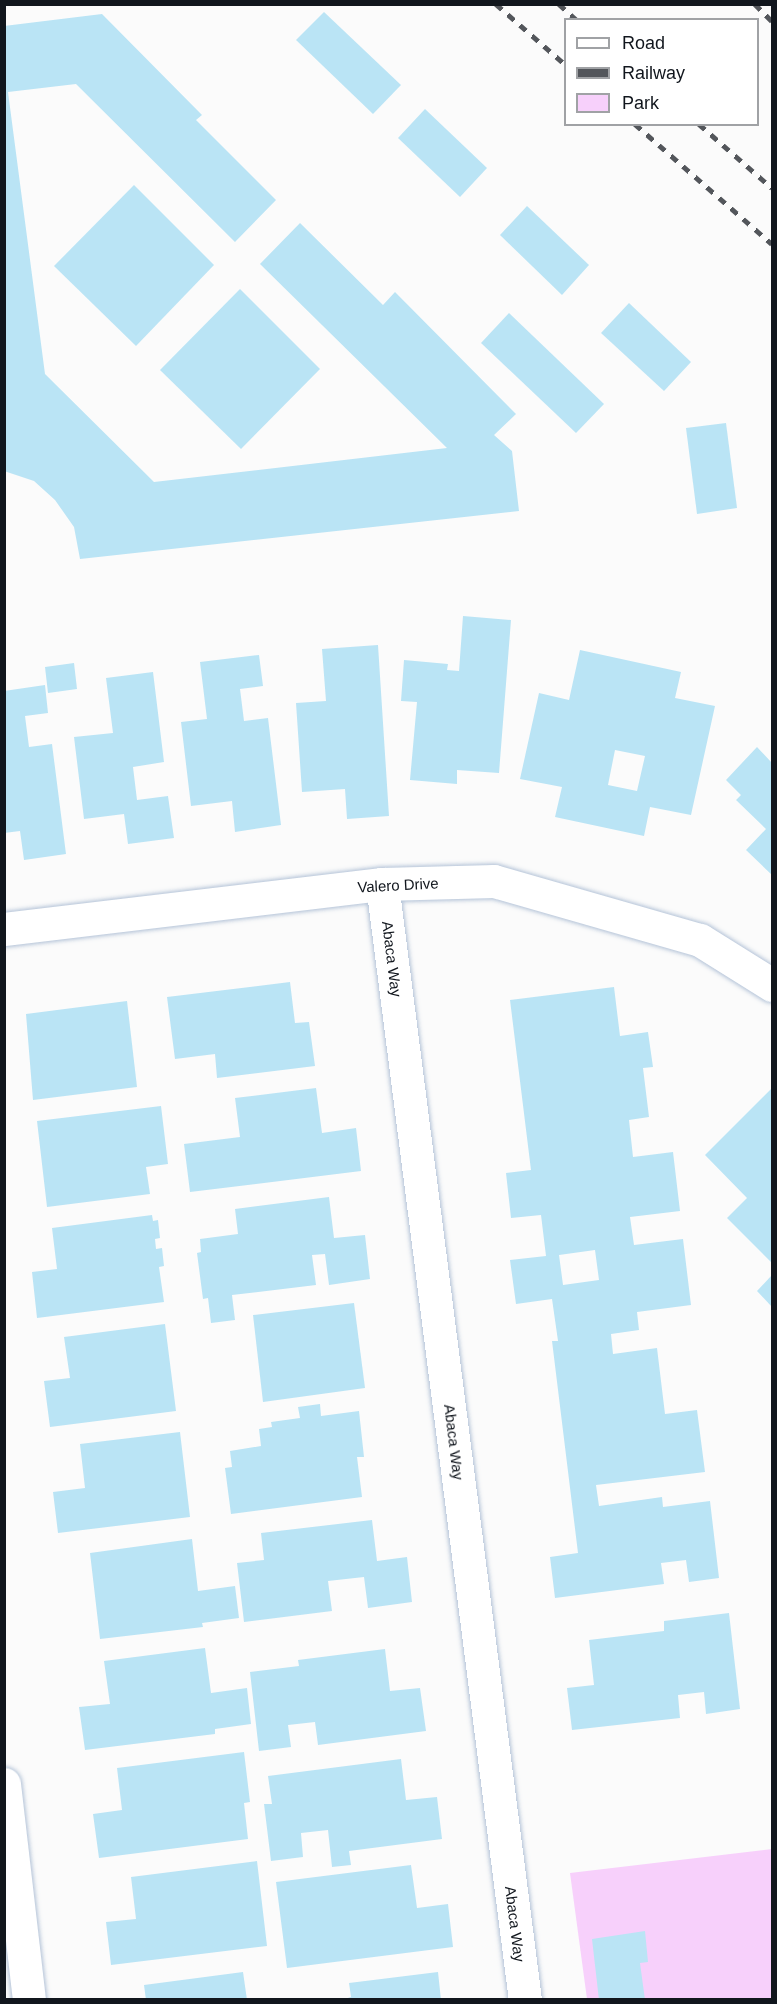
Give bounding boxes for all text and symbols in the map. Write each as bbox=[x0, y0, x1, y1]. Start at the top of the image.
legend bbox=[564, 18, 759, 126]
text: Road bbox=[622, 33, 665, 53]
text: Railway bbox=[622, 63, 685, 83]
text: Park bbox=[622, 93, 659, 113]
street label: Valero Drive bbox=[357, 874, 439, 896]
street label: Abaca Way bbox=[378, 920, 406, 998]
street label: Abaca Way bbox=[440, 1403, 468, 1481]
street label: Abaca Way bbox=[501, 1885, 529, 1963]

